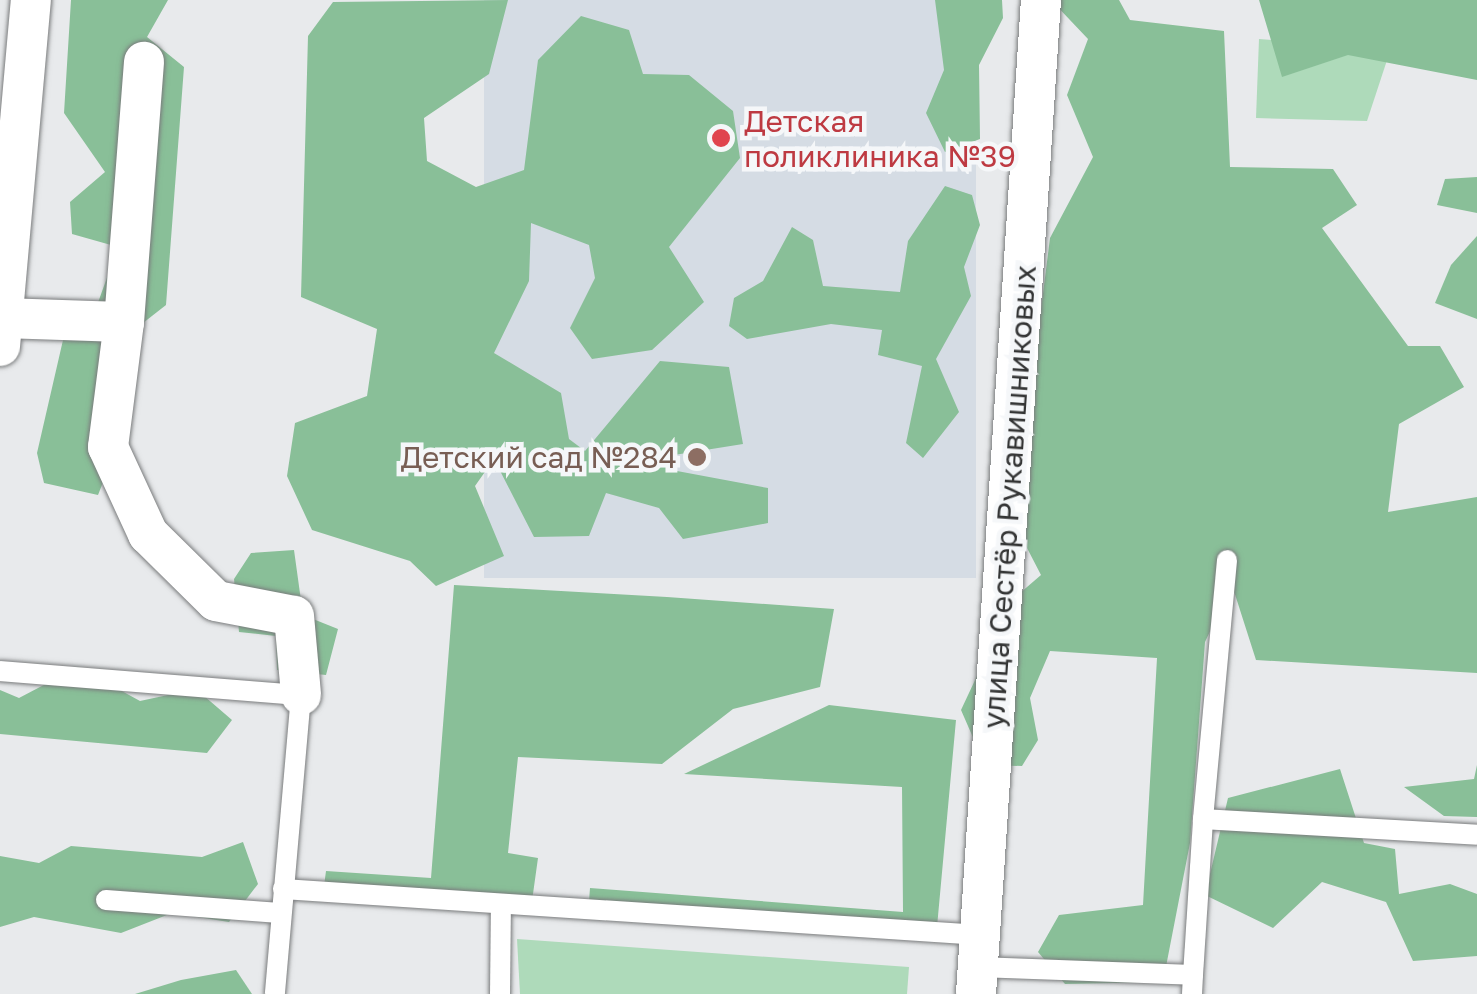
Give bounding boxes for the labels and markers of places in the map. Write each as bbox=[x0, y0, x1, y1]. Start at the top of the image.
place label: Детская поликлиника №39 bbox=[744, 103, 1016, 174]
marker: Детская поликлиника №39 bbox=[708, 125, 734, 151]
place label: Детский сад №284 bbox=[400, 439, 677, 475]
marker: Детский сад №284 bbox=[686, 446, 708, 468]

